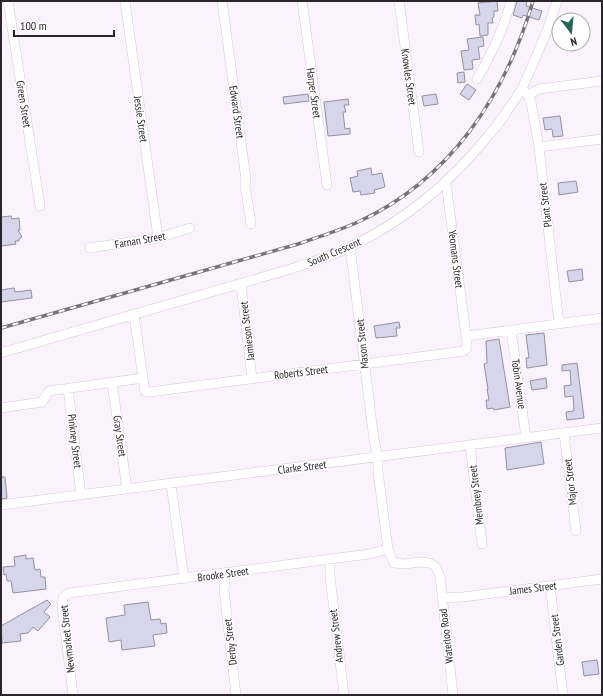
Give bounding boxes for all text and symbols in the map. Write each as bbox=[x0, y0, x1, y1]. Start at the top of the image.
scale bar bbox=[14, 12, 114, 38]
north arrow bbox=[551, 12, 591, 52]
text: 100 m bbox=[20, 18, 47, 33]
text: N bbox=[569, 34, 579, 49]
street label: Knowles Street bbox=[398, 48, 420, 106]
street label: Harper Street bbox=[304, 67, 324, 119]
street label: Green Street bbox=[13, 80, 35, 128]
street label: Edward Street bbox=[226, 85, 248, 139]
street label: Jessie Street bbox=[131, 94, 151, 143]
street label: Plant Street bbox=[535, 182, 555, 228]
street label: Farnan Street bbox=[114, 229, 166, 251]
street label: Yeomans Street bbox=[445, 229, 467, 289]
street label: South Crescent bbox=[305, 234, 363, 270]
street label: Jamieson Street bbox=[236, 301, 258, 362]
street label: Mason Street bbox=[352, 318, 372, 370]
street label: Tobin Avenue bbox=[509, 358, 530, 410]
street label: Roberts Street bbox=[273, 362, 329, 382]
street label: Pinkney Street bbox=[65, 413, 85, 469]
street label: Gray Street bbox=[110, 414, 130, 458]
street label: Clarke Street bbox=[277, 457, 327, 477]
street label: Major Street bbox=[561, 458, 579, 506]
street label: Membrey Street bbox=[465, 464, 487, 526]
street label: Brooke Street bbox=[197, 563, 249, 585]
street label: James Street bbox=[508, 578, 557, 598]
street label: Newmarket Street bbox=[56, 604, 78, 674]
street label: Waterloo Road bbox=[436, 608, 456, 664]
street label: Andrew Street bbox=[326, 609, 346, 663]
street label: Garden Street bbox=[547, 613, 567, 667]
street label: Derby Street bbox=[220, 618, 240, 666]

